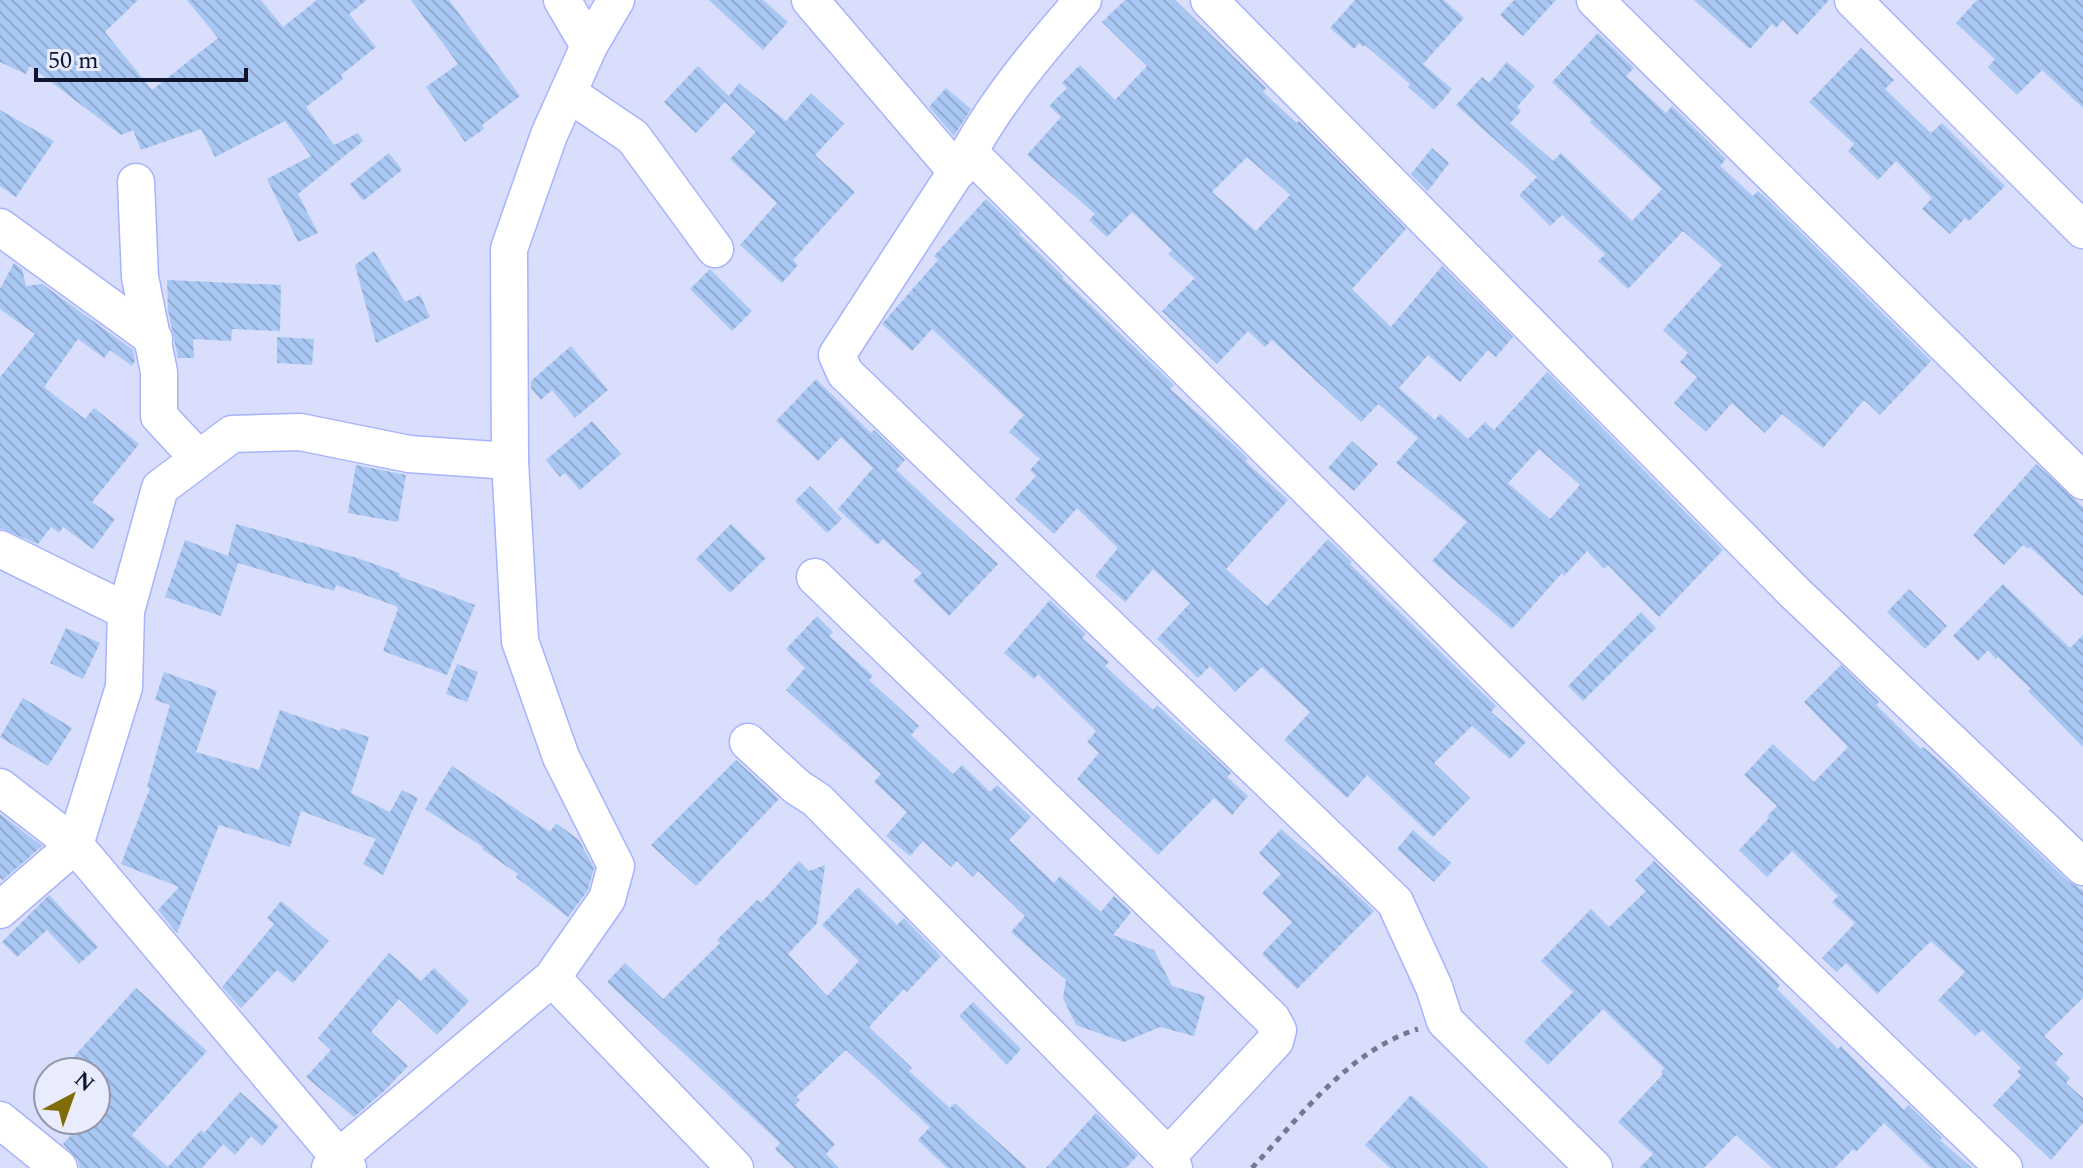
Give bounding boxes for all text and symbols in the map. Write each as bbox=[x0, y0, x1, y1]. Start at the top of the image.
scale bar bbox=[36, 32, 246, 82]
text: 50 m bbox=[48, 43, 99, 79]
north arrow bbox=[32, 1056, 112, 1136]
text: N bbox=[67, 1064, 102, 1100]

